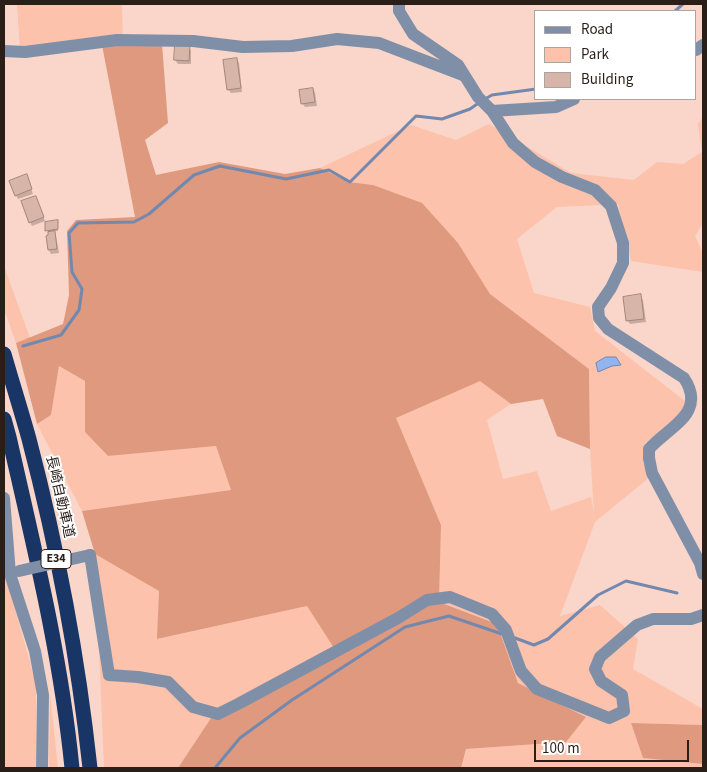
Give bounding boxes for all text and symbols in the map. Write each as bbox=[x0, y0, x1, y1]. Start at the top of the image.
legend bbox=[534, 10, 697, 100]
text: Road bbox=[581, 19, 613, 40]
text: Park bbox=[581, 44, 609, 65]
text: Building bbox=[581, 69, 633, 90]
street label: 長崎自動車道 bbox=[41, 454, 77, 540]
road number: E34 bbox=[41, 550, 71, 568]
scale bar bbox=[537, 730, 692, 762]
text: 100 m bbox=[542, 738, 580, 759]

